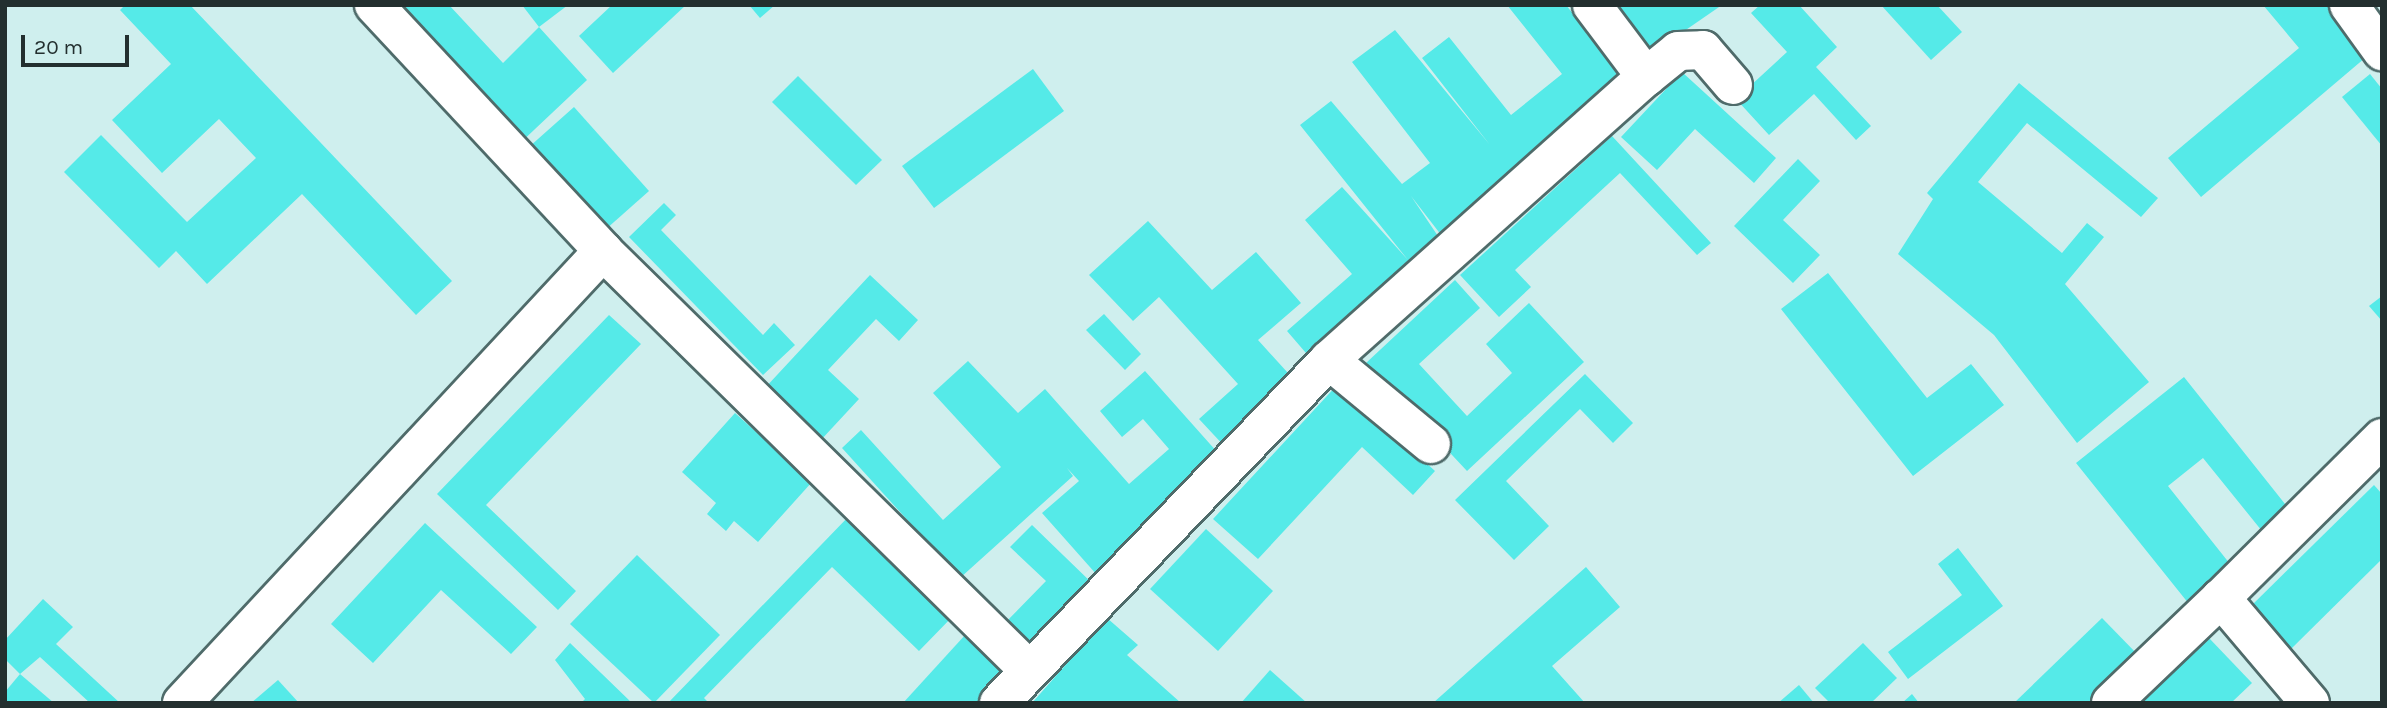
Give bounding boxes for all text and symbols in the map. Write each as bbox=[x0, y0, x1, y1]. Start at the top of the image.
scale bar bbox=[24, 21, 133, 65]
text: 20 m bbox=[34, 35, 83, 59]

